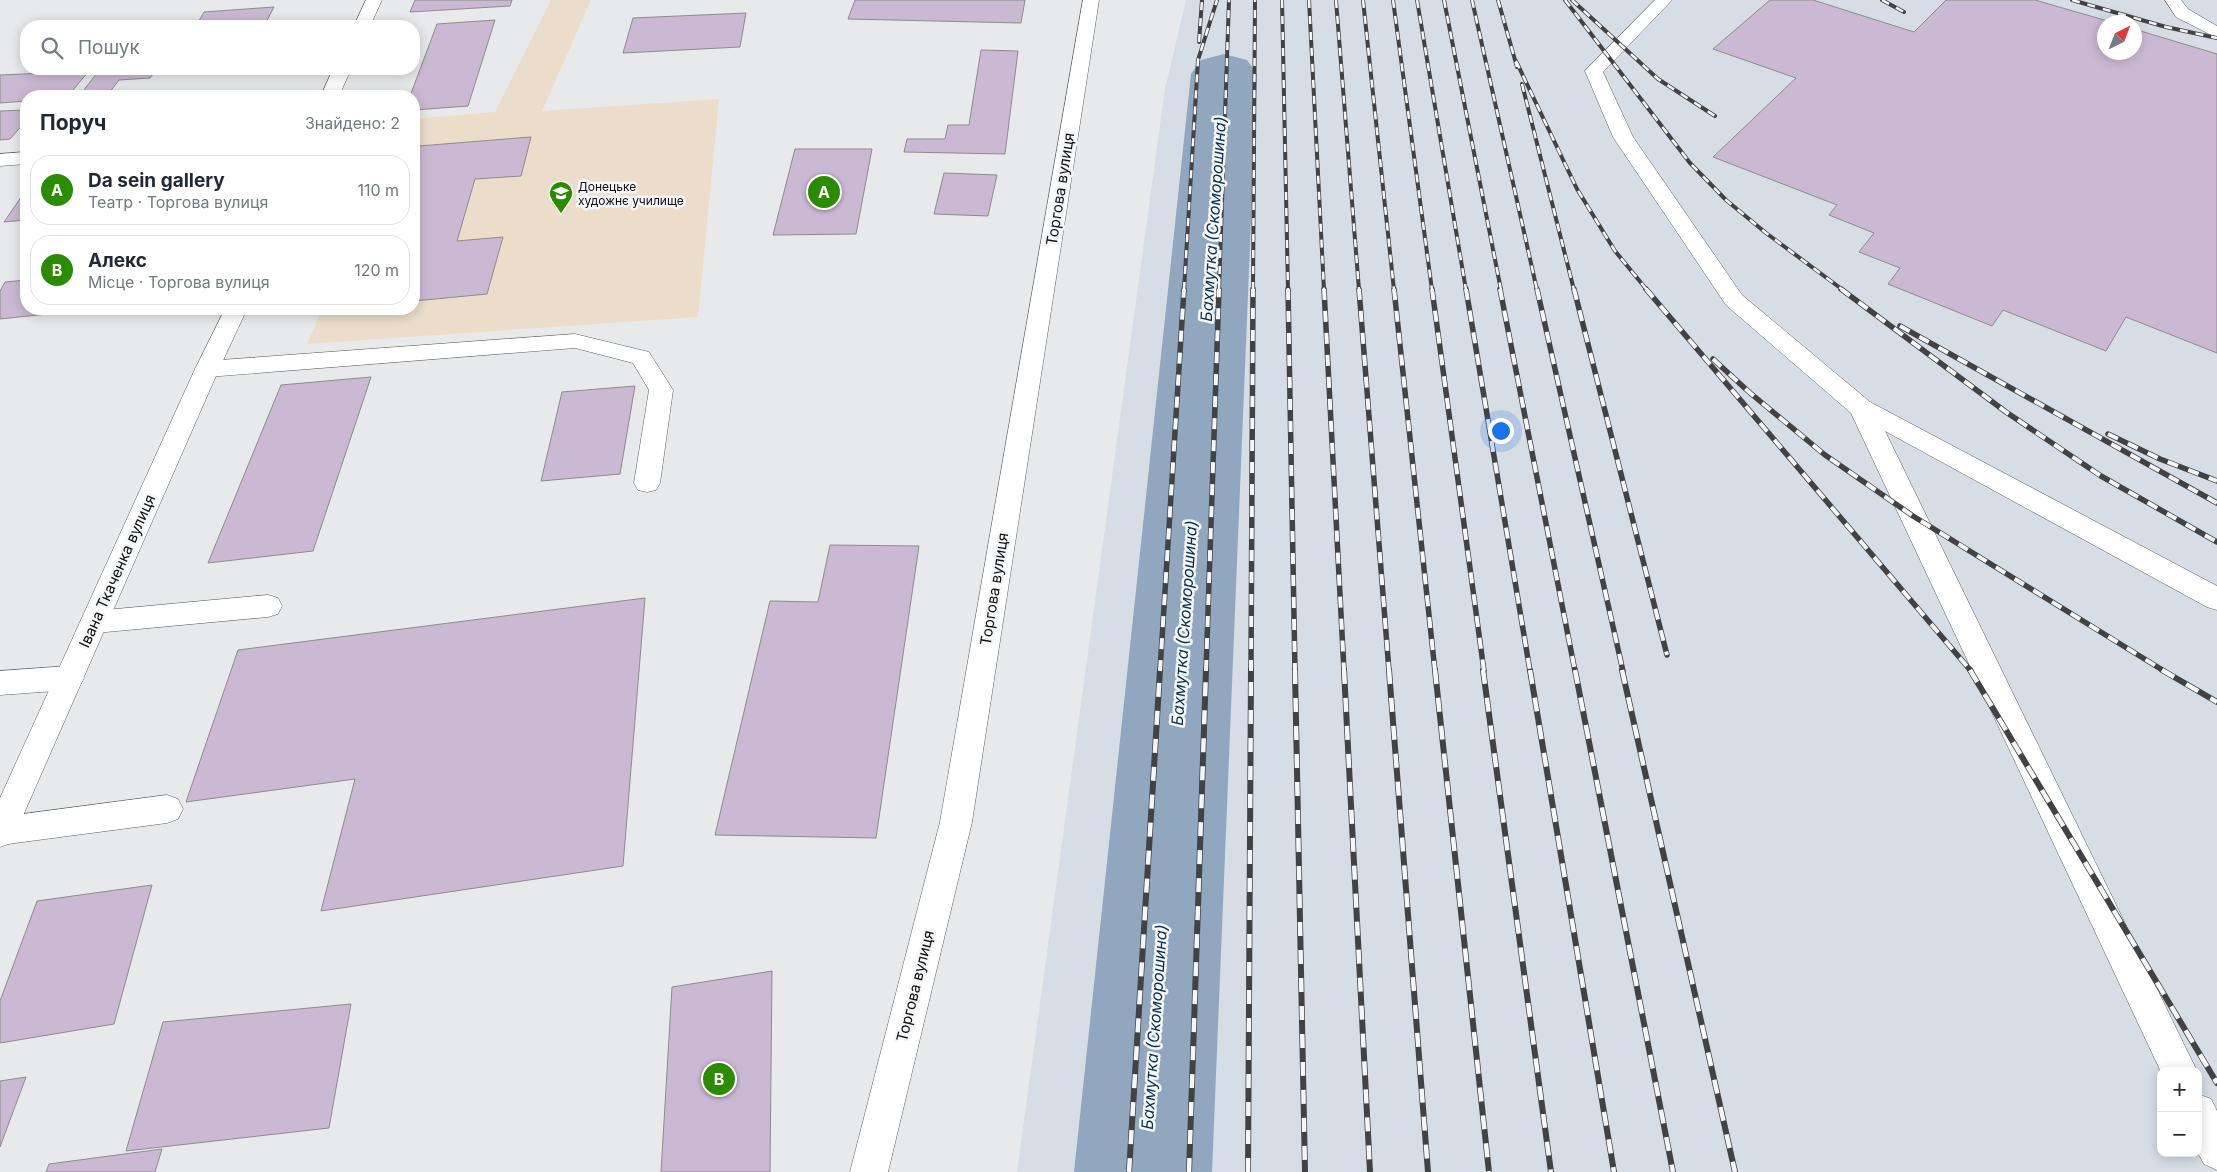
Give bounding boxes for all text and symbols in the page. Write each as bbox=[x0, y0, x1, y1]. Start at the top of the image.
north arrow bbox=[2097, 15, 2142, 60]
search box bbox=[20, 20, 420, 75]
icon: search bbox=[38, 34, 66, 62]
text: Пошук bbox=[78, 36, 140, 59]
text: Поруч bbox=[40, 110, 107, 135]
text: Знайдено: 2 bbox=[305, 113, 400, 133]
water label: Бахмутка (Скоморошина) bbox=[1196, 116, 1230, 322]
street label: Торгова вулиця bbox=[1042, 131, 1078, 247]
text: Da sein gallery bbox=[88, 169, 225, 192]
pin: A bbox=[808, 173, 840, 211]
place label: Донецьке художнє училище bbox=[578, 179, 684, 208]
text: A bbox=[51, 180, 63, 200]
text: 110 m bbox=[357, 180, 399, 200]
school or university icon: Донецьке художнє училище bbox=[548, 180, 574, 214]
text: Театр · Торгова вулиця bbox=[88, 192, 268, 212]
text: Алекс bbox=[88, 249, 147, 272]
text: B bbox=[52, 260, 62, 280]
text: 120 m bbox=[354, 260, 399, 280]
text: Місце · Торгова вулиця bbox=[88, 272, 270, 292]
your location bbox=[1488, 418, 1514, 444]
street label: Івана Ткаченка вулиця bbox=[75, 491, 159, 651]
water label: Бахмутка (Скоморошина) bbox=[1167, 520, 1201, 726]
street label: Торгова вулиця bbox=[976, 531, 1012, 647]
water label: Бахмутка (Скоморошина) bbox=[1137, 924, 1171, 1130]
street label: Торгова вулиця bbox=[892, 928, 938, 1044]
pin: B bbox=[703, 1060, 735, 1098]
map controls bbox=[2157, 1067, 2202, 1157]
button: + bbox=[2157, 1067, 2202, 1112]
button: − bbox=[2157, 1112, 2202, 1157]

